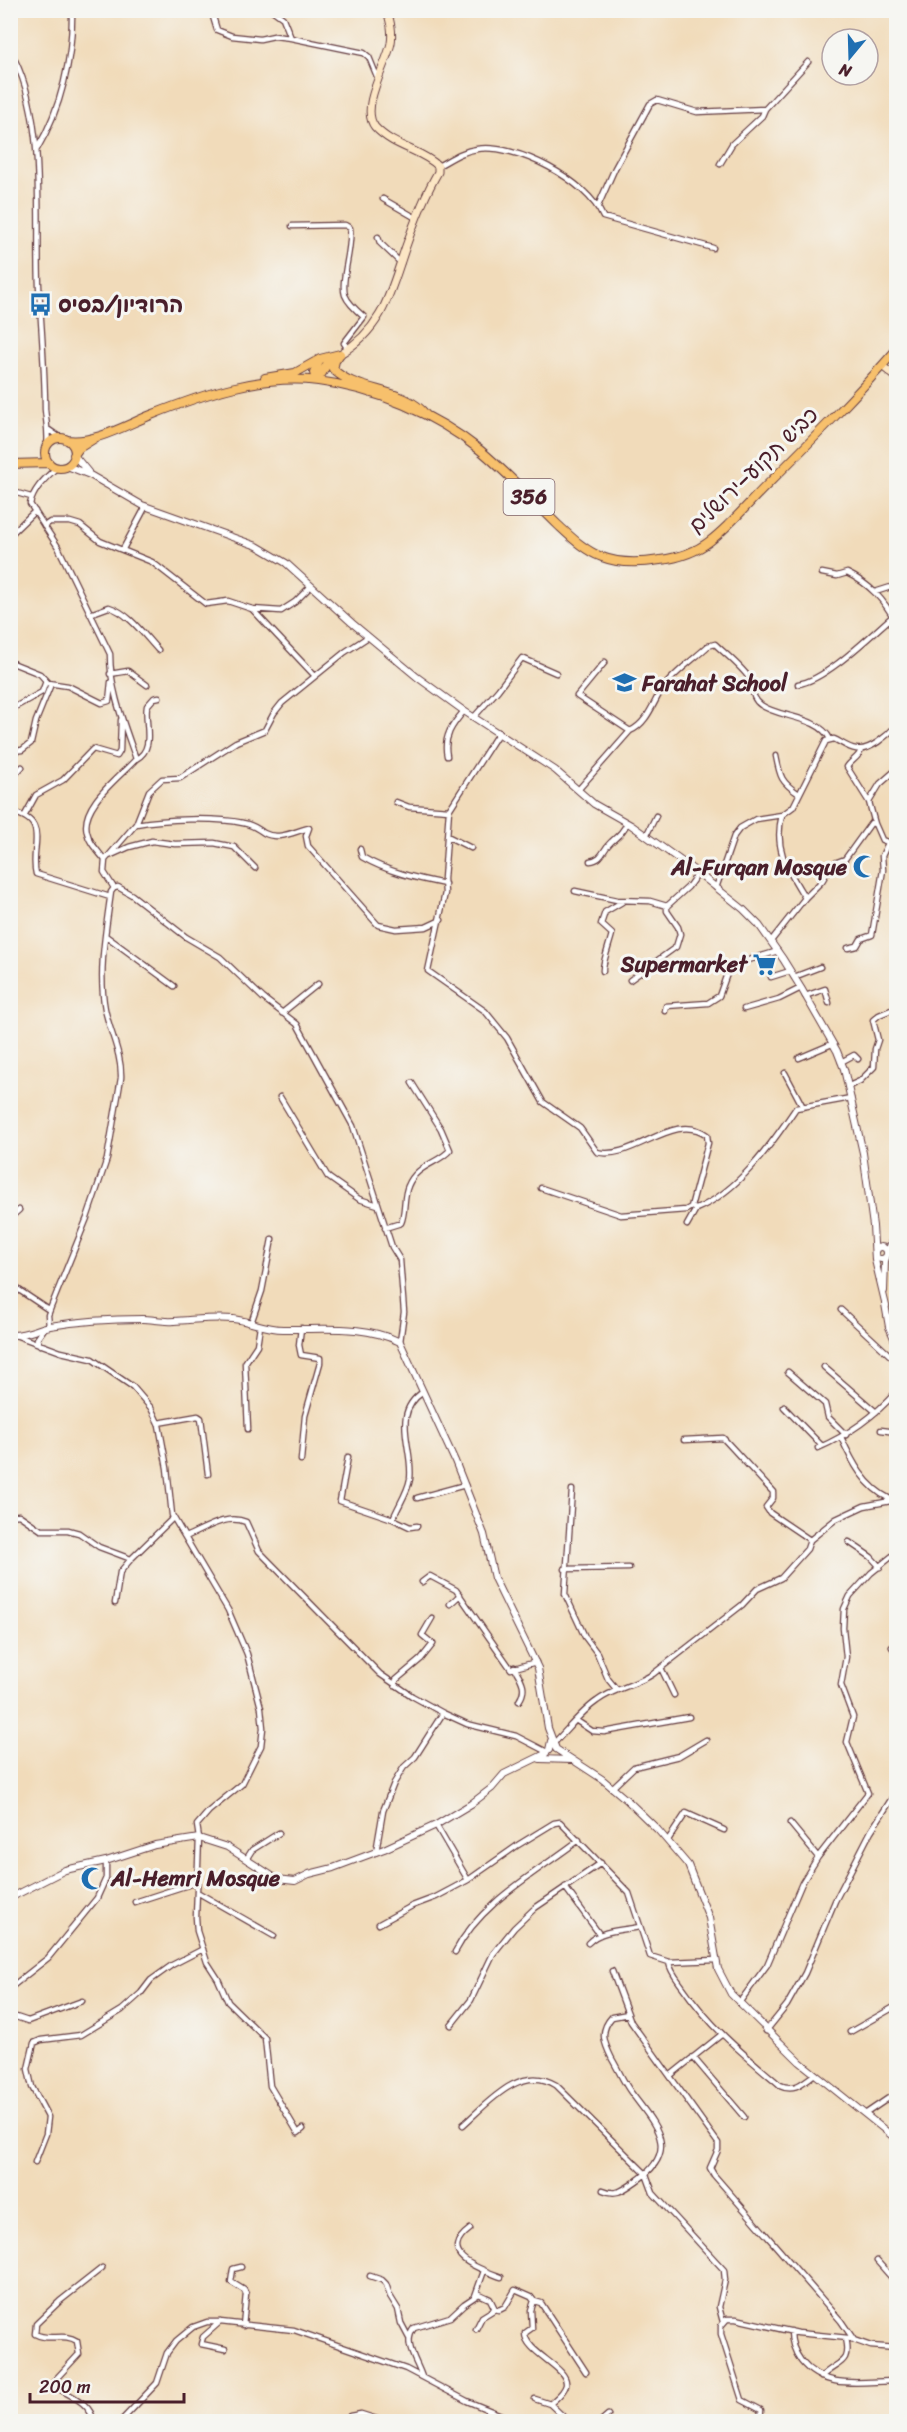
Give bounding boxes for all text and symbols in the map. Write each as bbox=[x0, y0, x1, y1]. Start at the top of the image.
north arrow bbox=[820, 27, 880, 87]
text: N bbox=[834, 55, 856, 87]
place label: הרודיון/בסיס bbox=[58, 285, 183, 324]
bus stop icon: הרודיון/בסיס bbox=[27, 291, 53, 317]
street label: כביש תקוע–ירושלים bbox=[678, 397, 828, 543]
road number: 356 bbox=[504, 479, 554, 515]
place label: Farahat School bbox=[641, 664, 788, 703]
school or university icon: Farahat School bbox=[611, 670, 637, 696]
place label: Al-Furqan Mosque bbox=[670, 848, 848, 887]
mosque icon: Al-Furqan Mosque bbox=[852, 854, 878, 880]
place label: Supermarket bbox=[620, 945, 748, 984]
supermarket icon: Supermarket bbox=[752, 951, 778, 977]
place label: Al-Hemri Mosque bbox=[110, 1859, 281, 1898]
mosque icon: Al-Hemri Mosque bbox=[80, 1865, 106, 1891]
scale bar bbox=[30, 2366, 184, 2404]
text: 200 m bbox=[39, 2371, 91, 2403]

